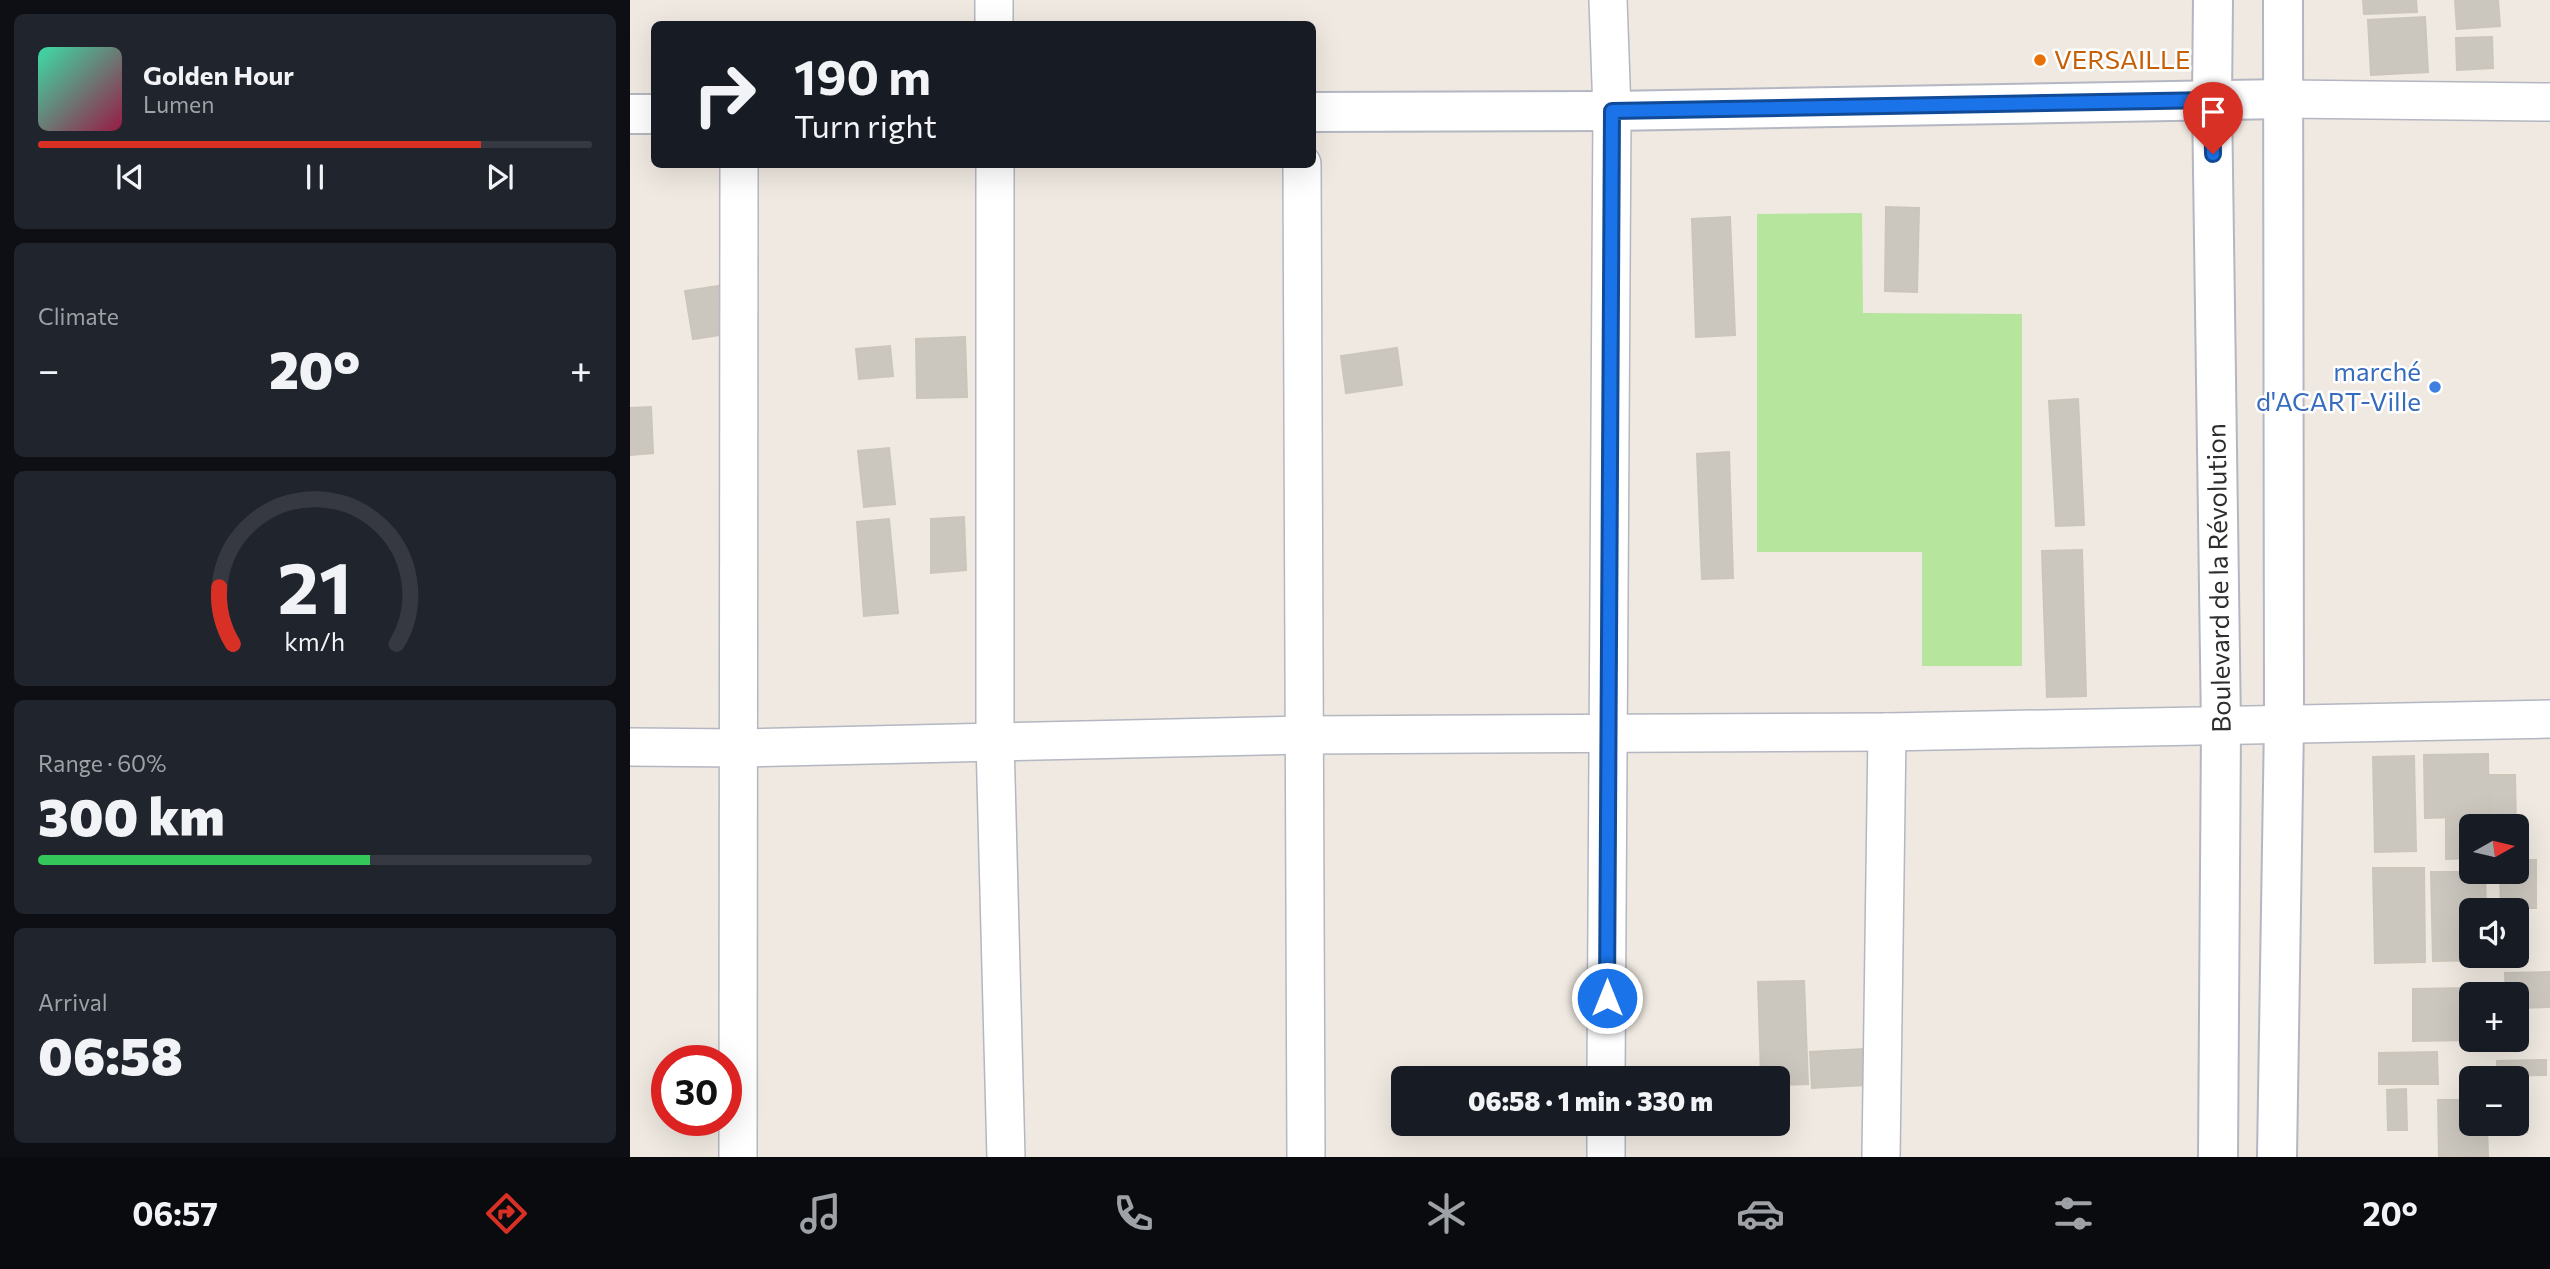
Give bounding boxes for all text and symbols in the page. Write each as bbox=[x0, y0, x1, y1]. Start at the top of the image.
place label: VERSAILLE bbox=[2054, 43, 2190, 74]
text: 190 m bbox=[794, 45, 931, 105]
icon: right bbox=[679, 49, 770, 140]
marker: VERSAILLE bbox=[2032, 52, 2048, 68]
text: Golden Hour bbox=[143, 59, 294, 90]
pin bbox=[2183, 82, 2243, 154]
text: Lumen bbox=[143, 90, 214, 118]
icon: arrive bbox=[2194, 93, 2232, 131]
text: Turn right bbox=[794, 105, 937, 145]
icon: previous bbox=[111, 158, 149, 196]
icon: pause bbox=[296, 158, 334, 196]
icon: next bbox=[481, 158, 519, 196]
text: Climate bbox=[38, 302, 119, 330]
text: 20° bbox=[269, 336, 360, 400]
text: − bbox=[38, 345, 60, 392]
text: + bbox=[570, 345, 592, 392]
place label: marché d'ACART-Ville bbox=[2256, 355, 2421, 416]
marker: marché d'ACART-Ville bbox=[2427, 379, 2443, 395]
street label: Boulevard de la Révolution bbox=[2199, 423, 2236, 733]
text: 21 bbox=[278, 541, 352, 630]
text: km/h bbox=[285, 626, 345, 656]
text: Range · 60% bbox=[38, 749, 166, 777]
text: 300 km bbox=[38, 783, 225, 847]
north arrow bbox=[2459, 814, 2529, 884]
map controls bbox=[2459, 814, 2529, 1136]
button: sound bbox=[2459, 898, 2529, 968]
position arrow bbox=[1570, 961, 1644, 1035]
button: + bbox=[2459, 982, 2529, 1052]
text: Arrival bbox=[38, 988, 108, 1016]
text: 06:58 bbox=[38, 1022, 183, 1086]
speed limit sign: 30 bbox=[651, 1045, 742, 1136]
button: − bbox=[2459, 1066, 2529, 1136]
text: 06:58 · 1 min · 330 m bbox=[1468, 1085, 1713, 1116]
icon: directions bbox=[482, 1189, 531, 1238]
icon: music bbox=[796, 1189, 845, 1238]
icon: phone bbox=[1109, 1189, 1158, 1238]
icon: climate bbox=[1422, 1189, 1471, 1238]
icon: car bbox=[1736, 1189, 1785, 1238]
icon: filters bbox=[2049, 1189, 2098, 1238]
text: 06:57 bbox=[132, 1193, 218, 1233]
text: 20° bbox=[2363, 1193, 2418, 1233]

